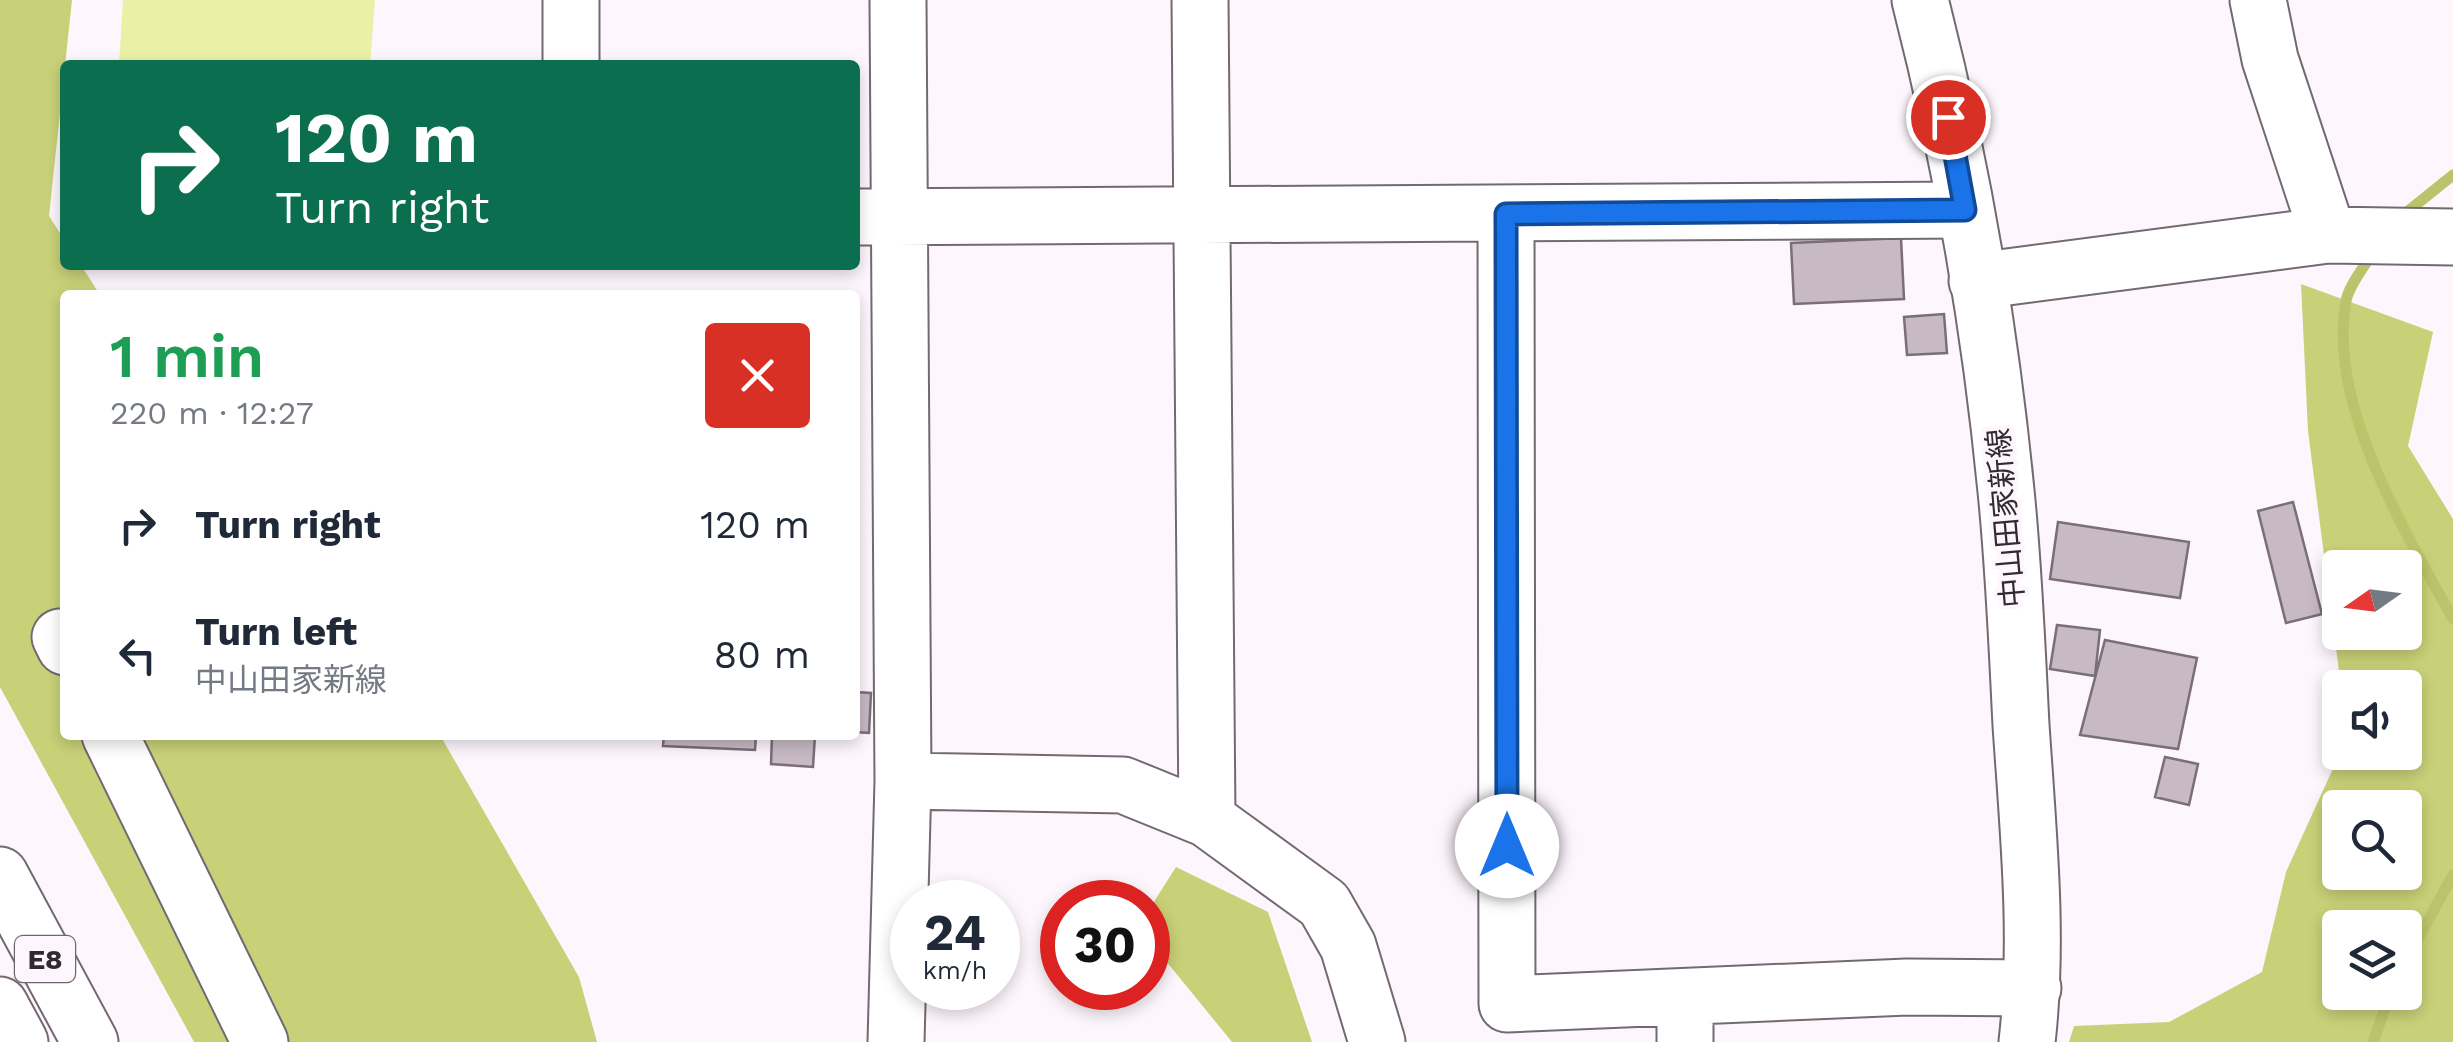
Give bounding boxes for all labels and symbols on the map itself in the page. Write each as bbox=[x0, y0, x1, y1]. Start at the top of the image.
pin bbox=[1906, 75, 1991, 160]
street label: 中山田家新線 bbox=[1980, 427, 2031, 609]
north arrow bbox=[2322, 550, 2422, 650]
position arrow bbox=[1455, 794, 1559, 898]
speed limit sign: 30 bbox=[1040, 880, 1170, 1010]
road number: E8 bbox=[15, 936, 75, 982]

